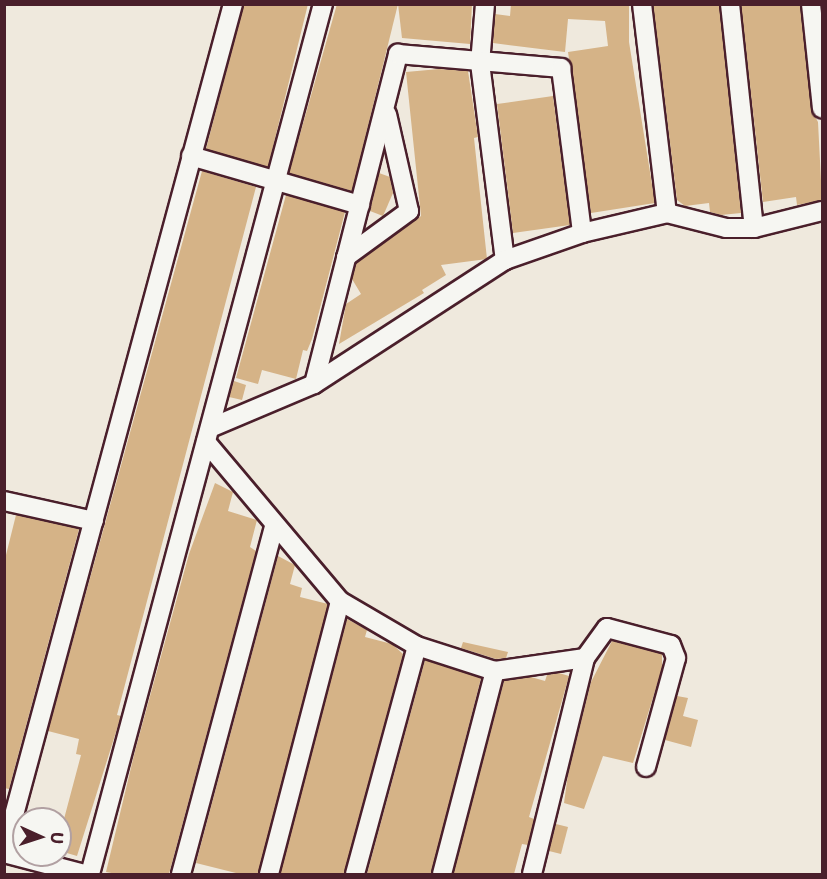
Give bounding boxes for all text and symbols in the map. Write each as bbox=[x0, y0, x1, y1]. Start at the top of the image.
north arrow bbox=[12, 807, 72, 867]
text: U bbox=[46, 831, 70, 845]

